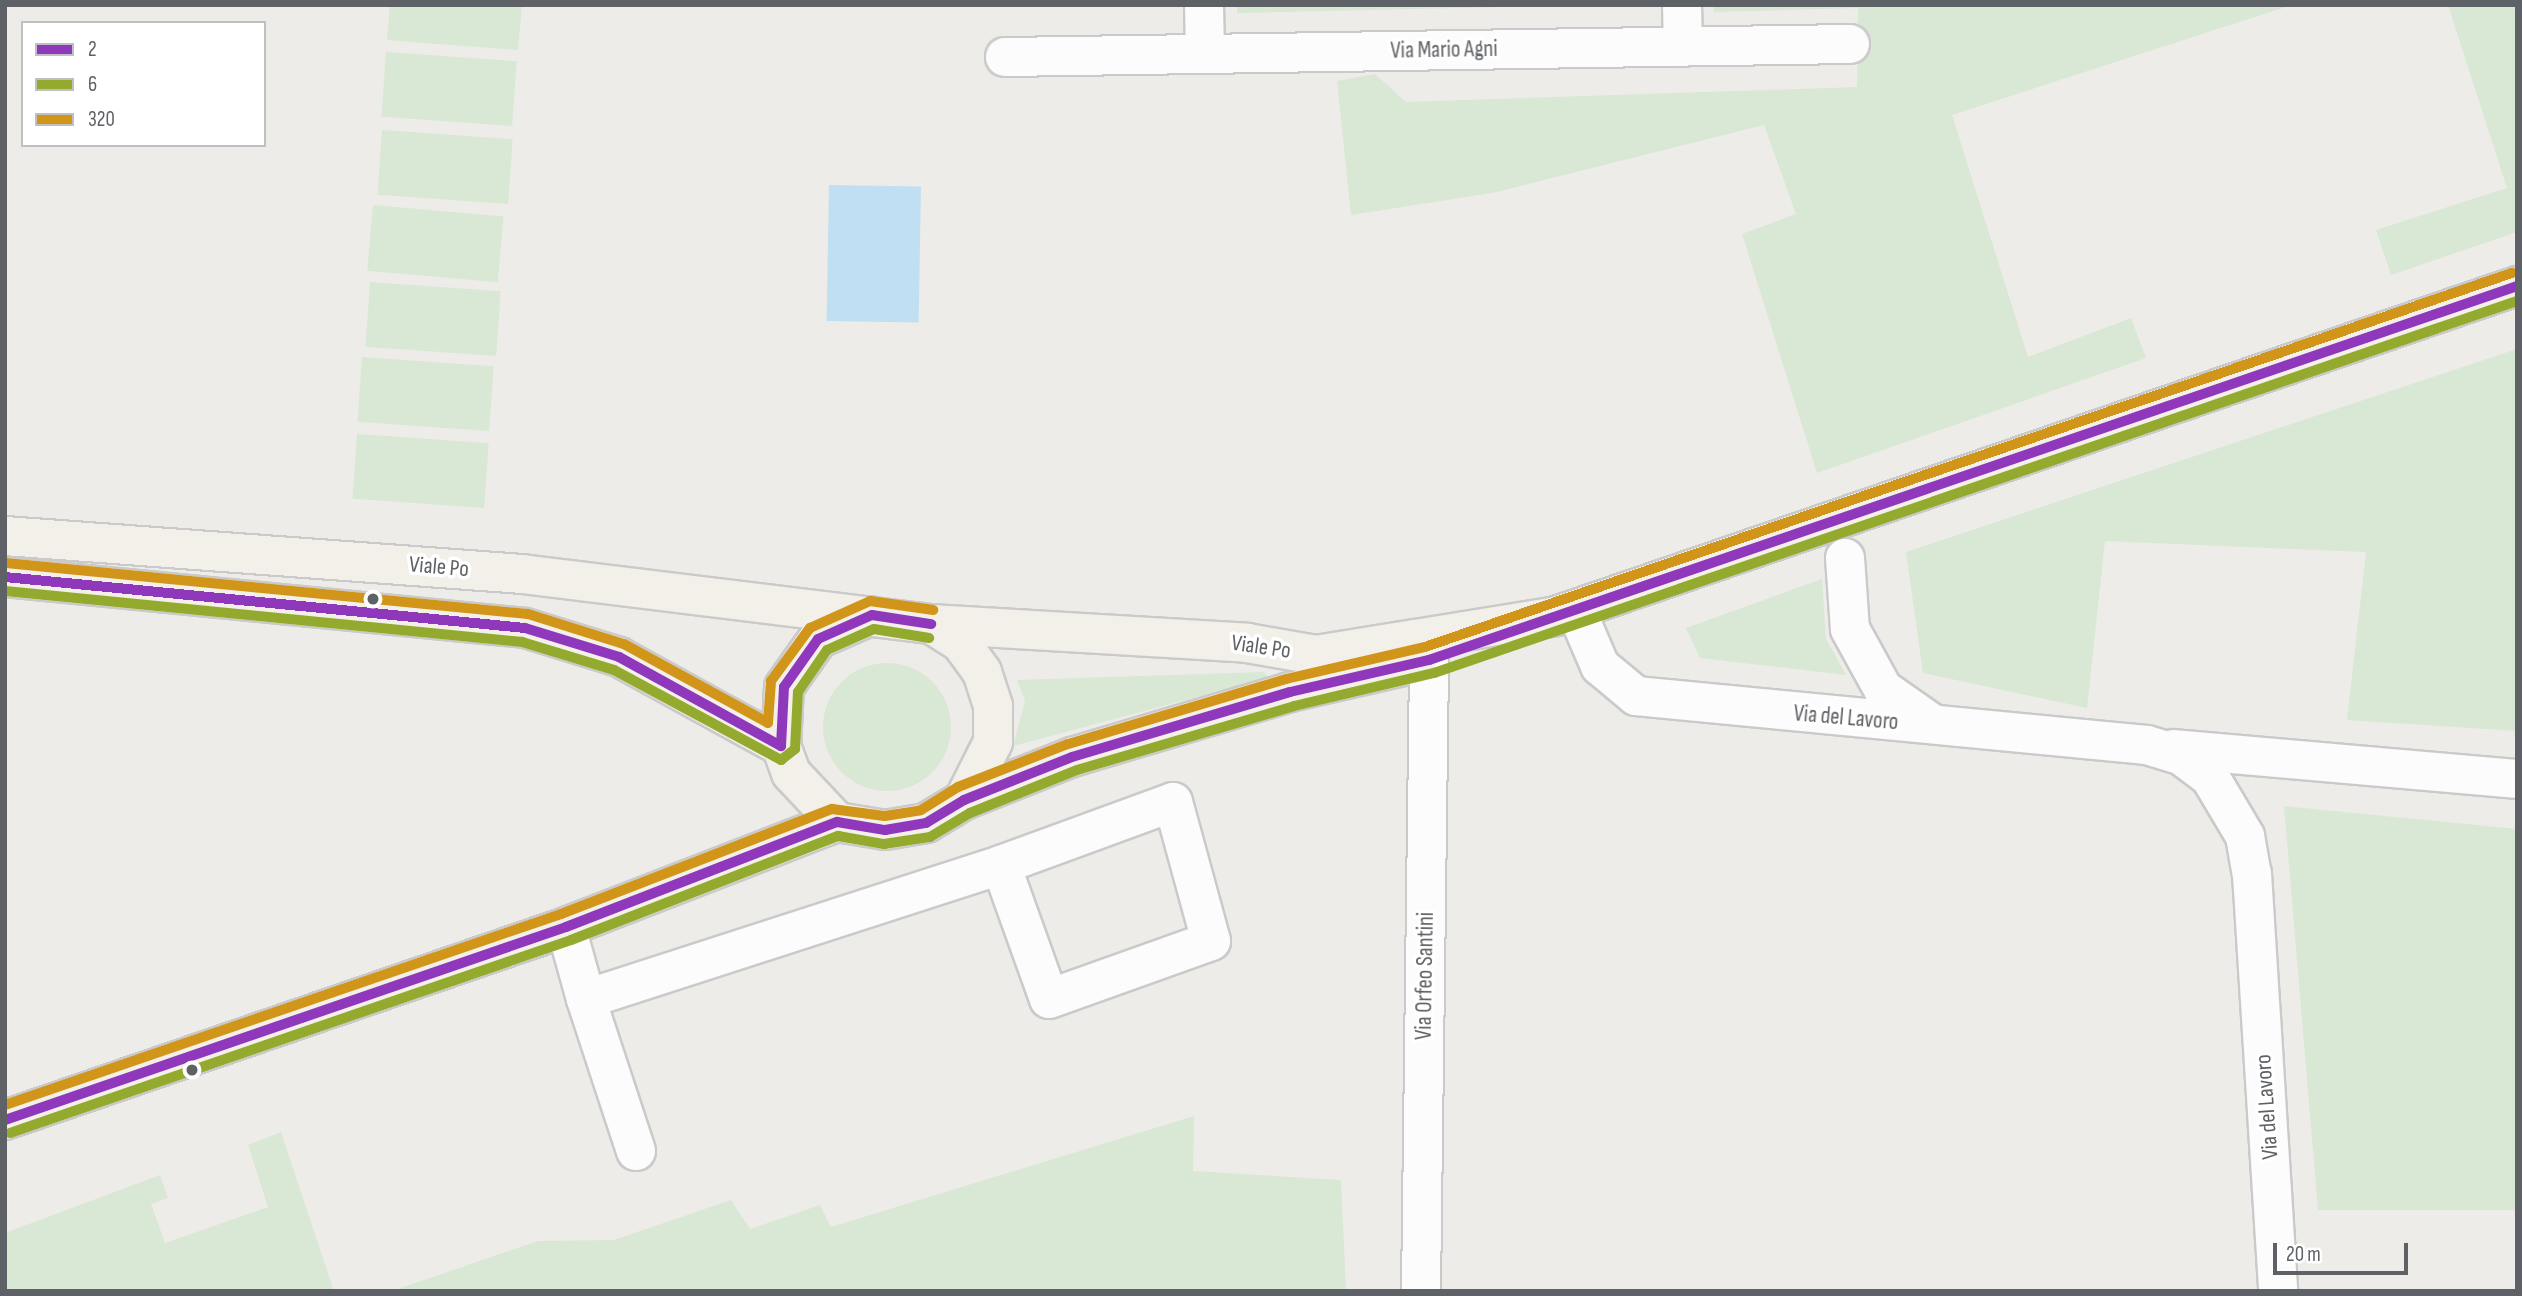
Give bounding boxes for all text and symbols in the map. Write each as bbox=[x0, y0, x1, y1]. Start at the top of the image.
legend bbox=[21, 21, 266, 147]
street label: Via Mario Agni bbox=[1390, 35, 1498, 65]
text: 2 bbox=[88, 37, 97, 62]
text: 6 bbox=[88, 72, 97, 97]
text: 320 bbox=[88, 107, 115, 132]
street label: Viale Po bbox=[408, 551, 470, 583]
unlabelled marker bbox=[366, 592, 380, 606]
street label: Viale Po bbox=[1229, 629, 1293, 665]
street label: Via del Lavoro bbox=[1792, 700, 1900, 736]
street label: Via Orfeo Santini bbox=[1410, 912, 1440, 1040]
street label: Via del Lavoro bbox=[2250, 1054, 2284, 1160]
unlabelled marker bbox=[185, 1063, 199, 1077]
scale bar bbox=[2277, 1230, 2412, 1274]
text: 20 m bbox=[2286, 1242, 2321, 1267]

